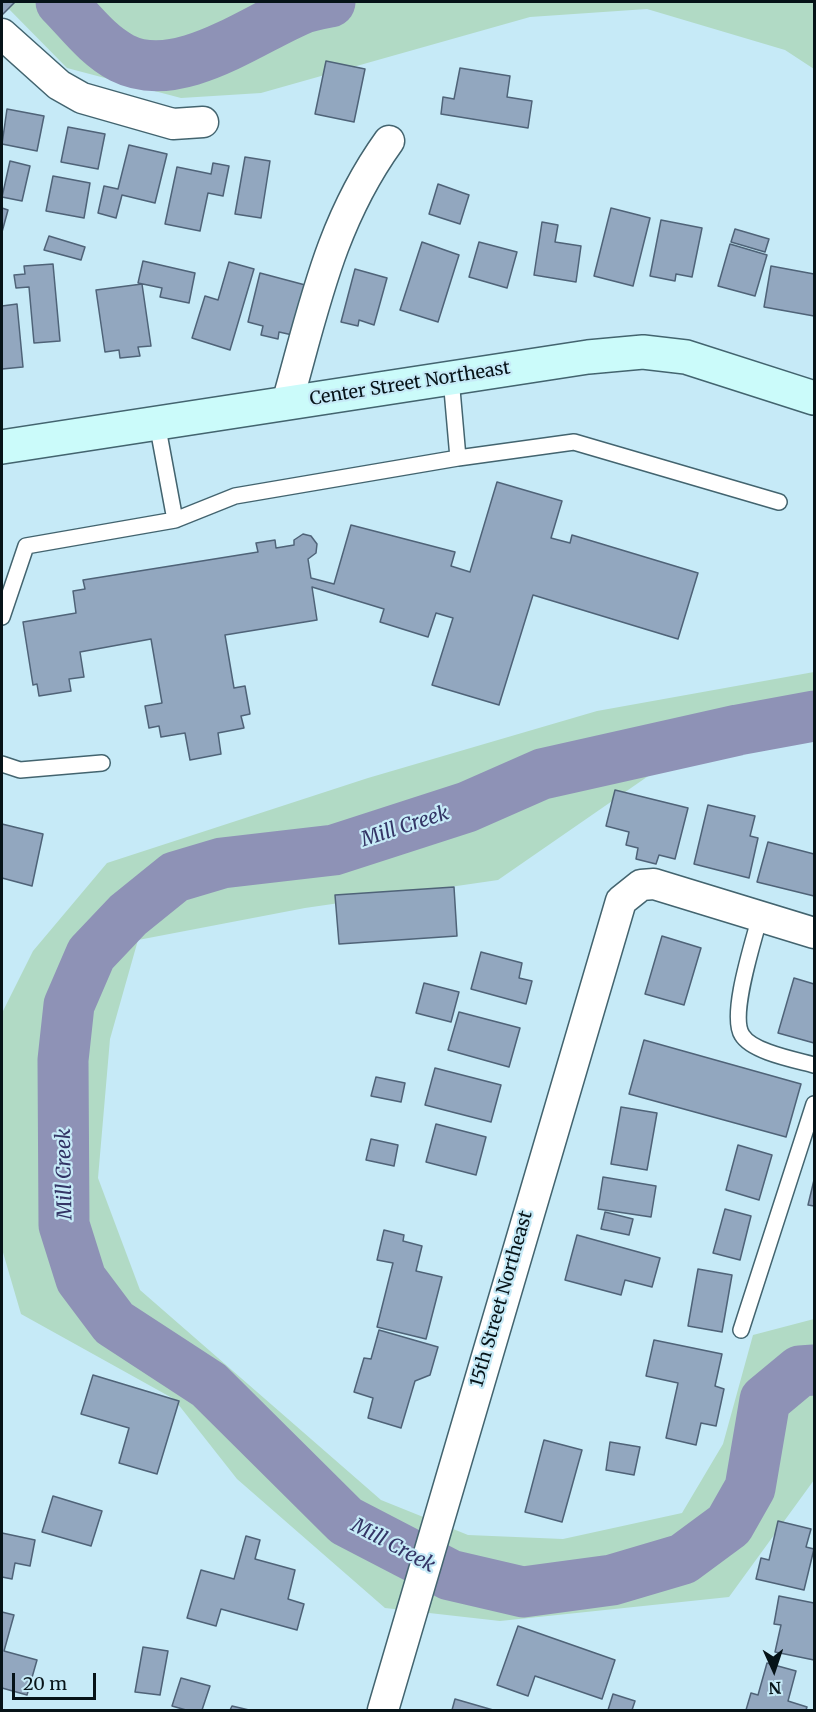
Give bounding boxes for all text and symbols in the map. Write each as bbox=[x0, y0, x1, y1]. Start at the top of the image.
street label: Center Street Northeast bbox=[308, 357, 512, 411]
water label: Mill Creek bbox=[358, 802, 452, 852]
water label: Mill Creek bbox=[52, 1128, 78, 1220]
street label: 15th Street Northeast bbox=[466, 1208, 538, 1390]
water label: Mill Creek bbox=[347, 1514, 439, 1578]
north arrow bbox=[744, 1640, 804, 1700]
scale bar bbox=[15, 1661, 99, 1699]
text: 20 m bbox=[23, 1672, 67, 1695]
text: N bbox=[768, 1678, 782, 1698]

